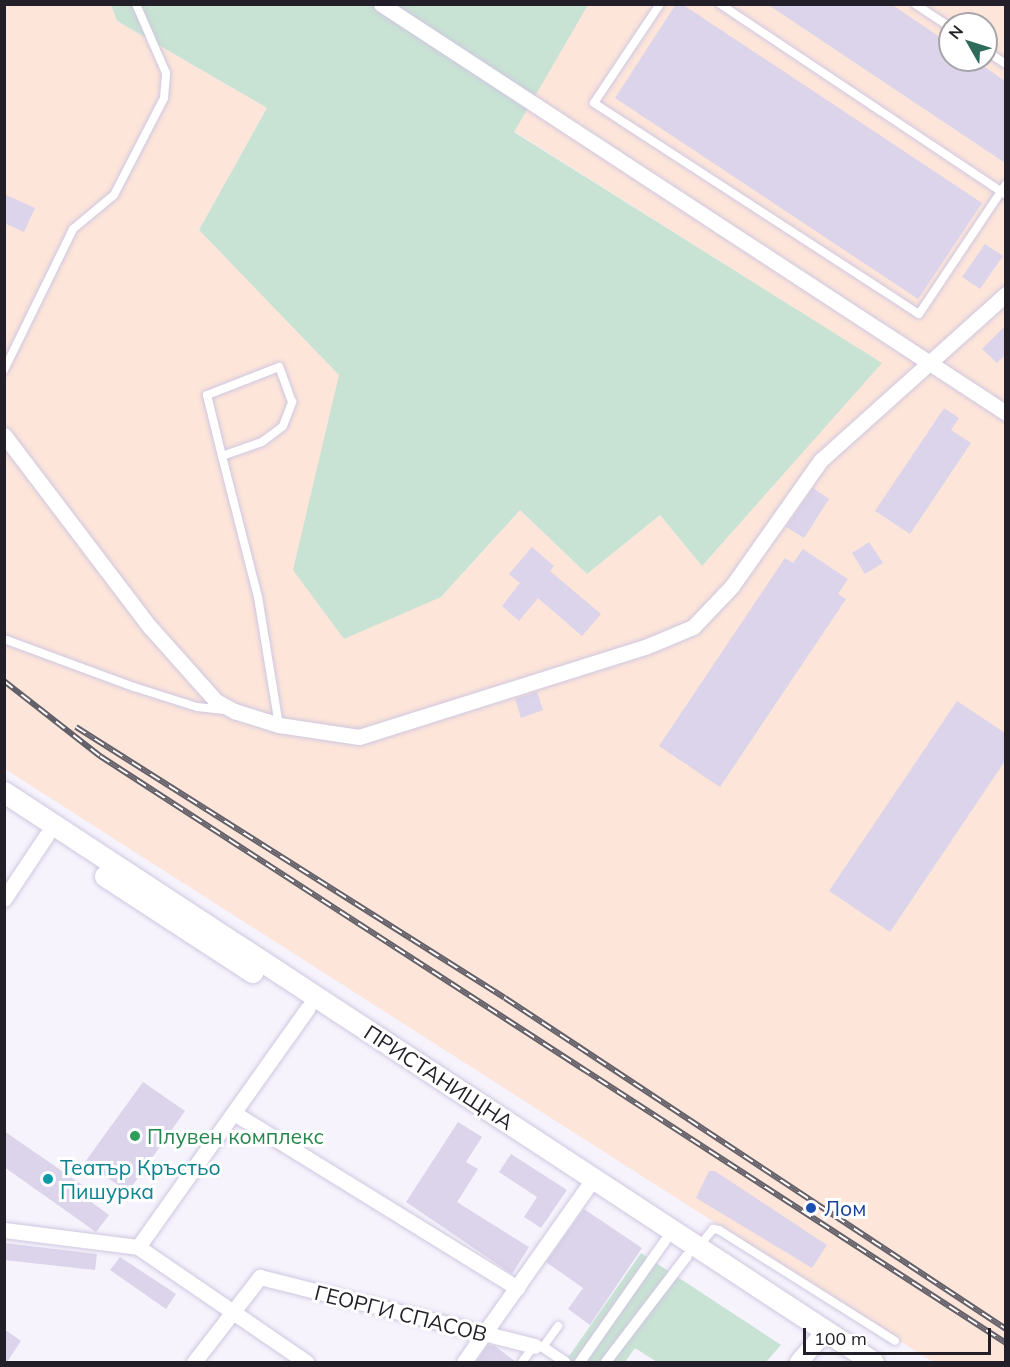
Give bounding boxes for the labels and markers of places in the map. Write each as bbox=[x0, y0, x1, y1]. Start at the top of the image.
place label: Плувен комплекс bbox=[147, 1123, 324, 1149]
marker: Плувен комплекс bbox=[128, 1129, 142, 1143]
place label: Театър Кръстьо Пишурка bbox=[60, 1154, 221, 1204]
marker: Театър Кръстьо Пишурка bbox=[41, 1172, 55, 1186]
place label: Лом bbox=[824, 1195, 866, 1221]
marker: Лом bbox=[802, 1199, 820, 1217]

